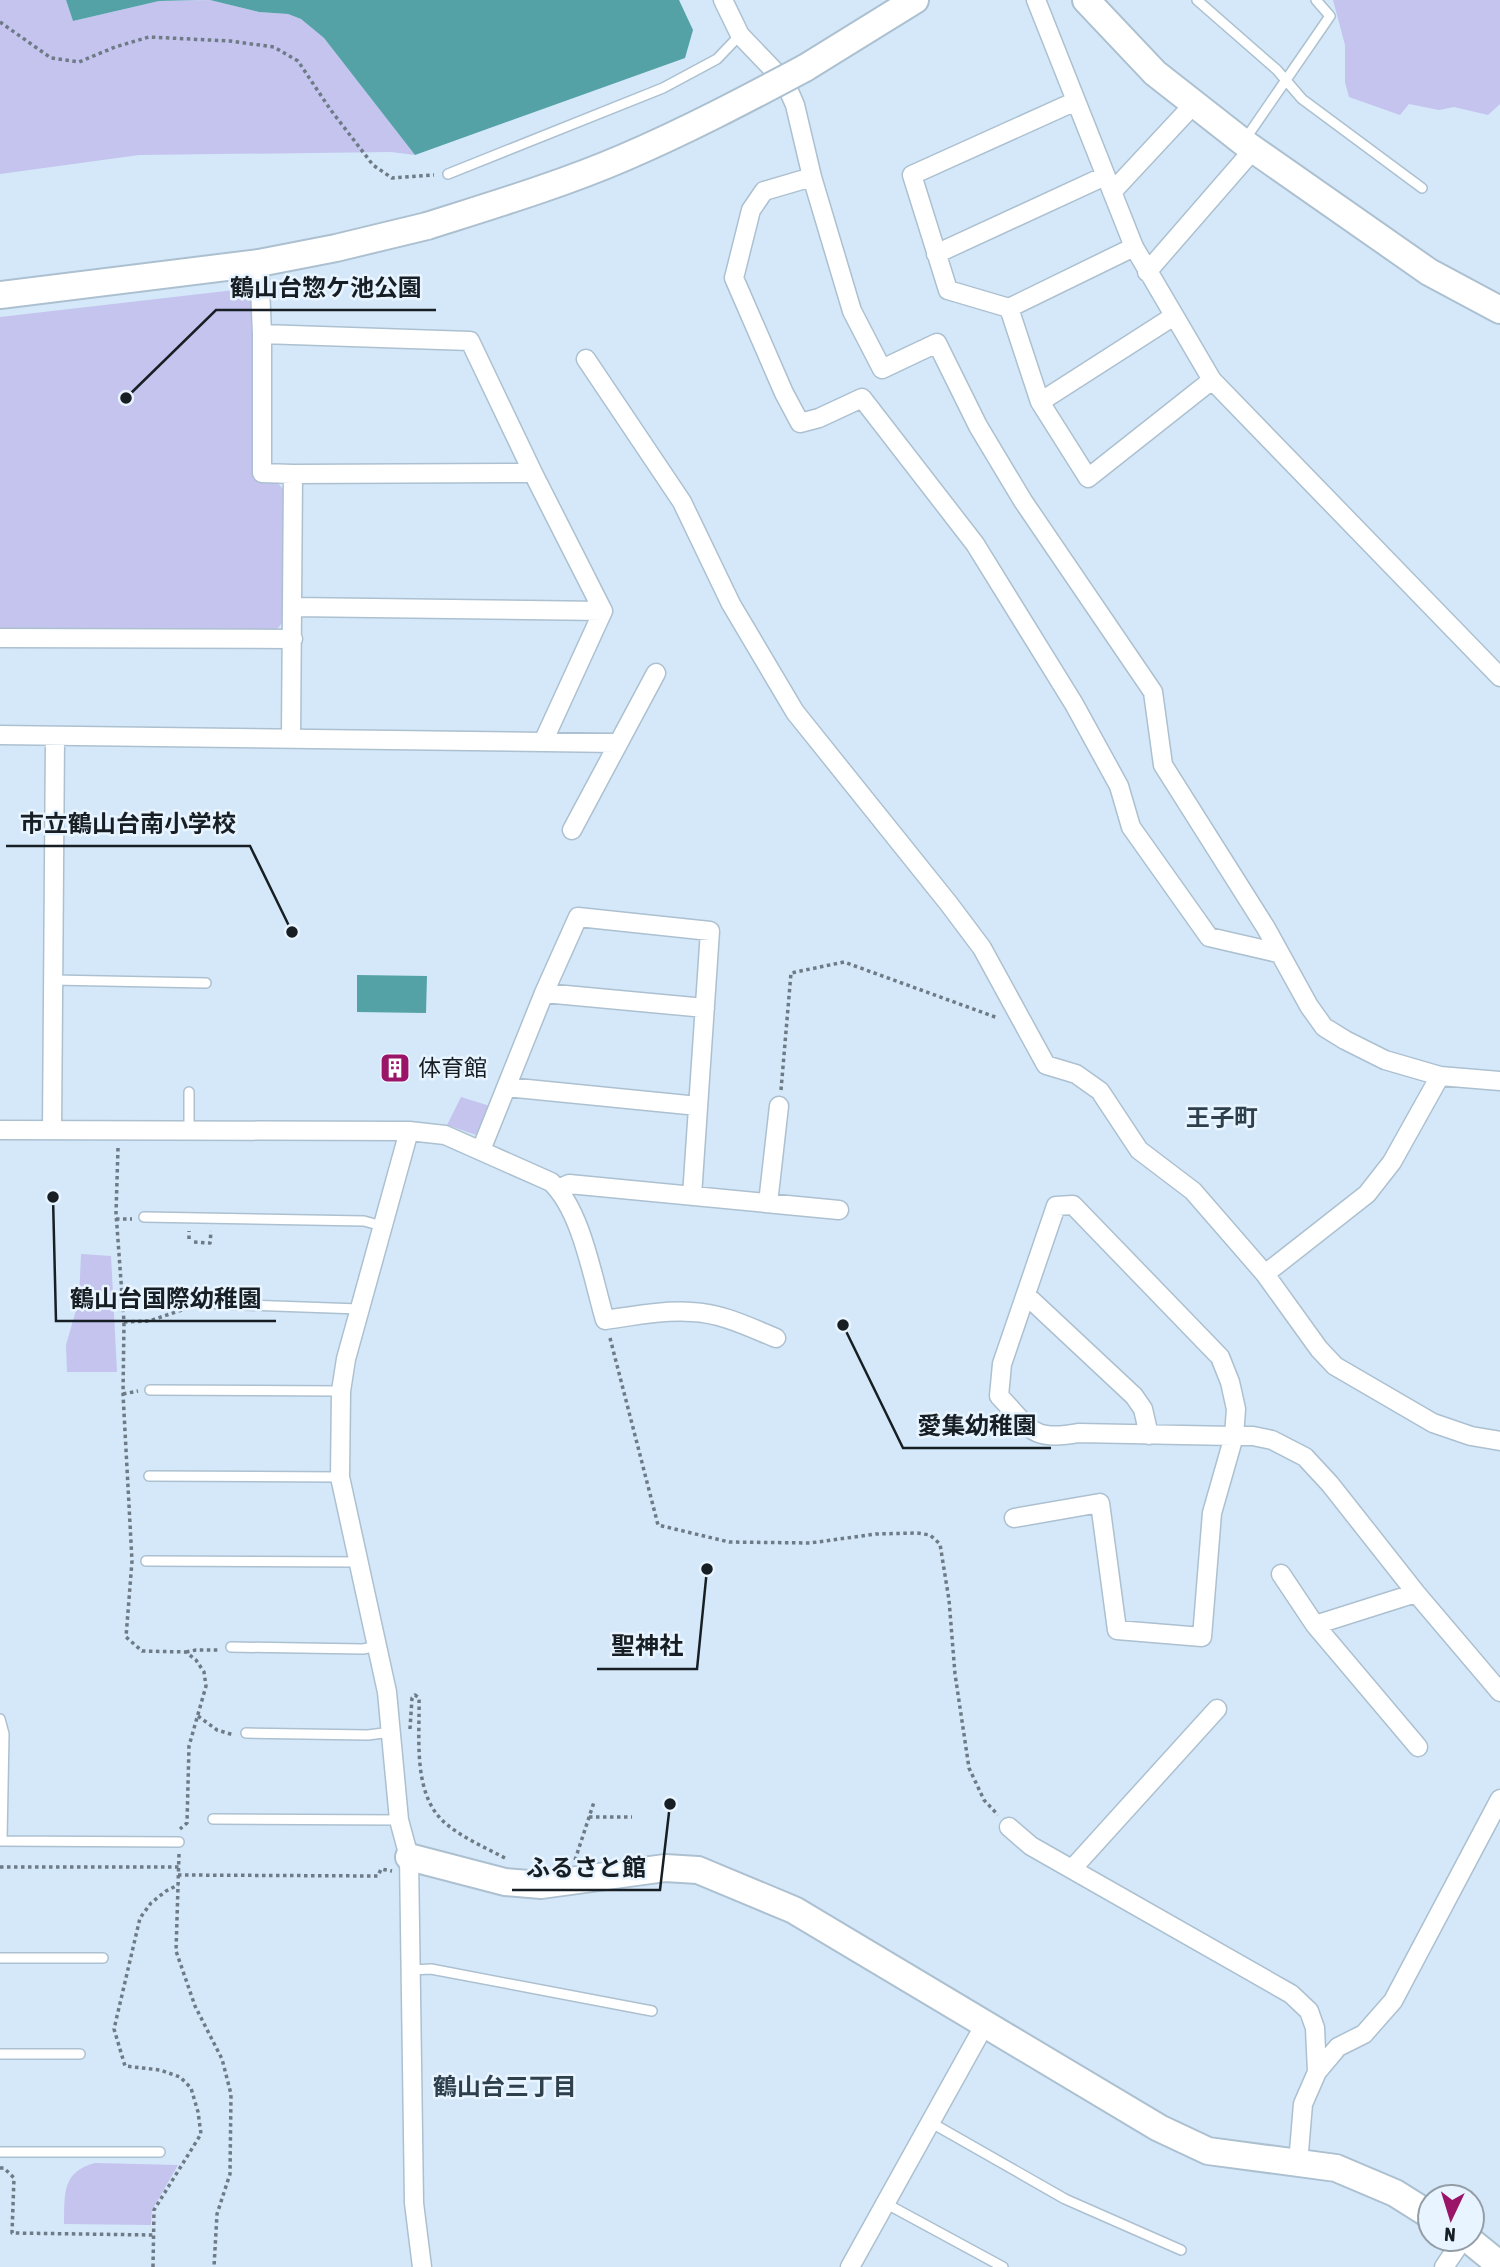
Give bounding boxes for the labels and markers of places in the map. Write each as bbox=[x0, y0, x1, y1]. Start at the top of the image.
callout: 鶴山台惣ケ池公園 bbox=[216, 265, 436, 310]
callout: 市立鶴山台南小学校 bbox=[6, 801, 250, 846]
building icon: 体育館 bbox=[378, 1051, 412, 1085]
place label: 体育館 bbox=[418, 1055, 487, 1081]
callout: 鶴山台国際幼稚園 bbox=[56, 1276, 276, 1321]
callout: 愛集幼稚園 bbox=[903, 1403, 1051, 1448]
callout: 聖神社 bbox=[597, 1624, 697, 1669]
callout: ふるさと館 bbox=[512, 1845, 660, 1890]

